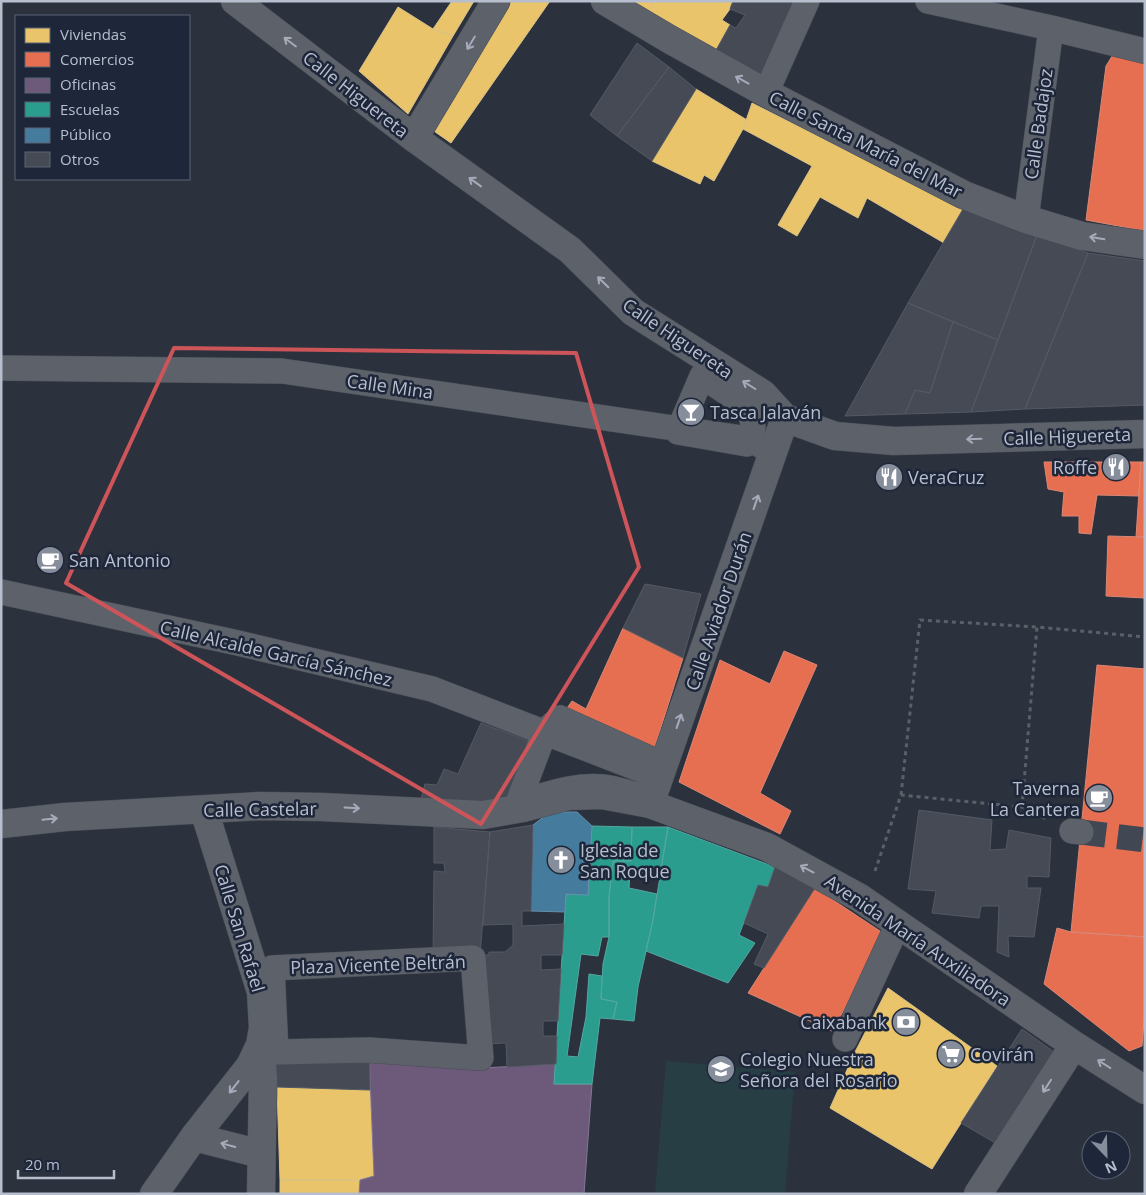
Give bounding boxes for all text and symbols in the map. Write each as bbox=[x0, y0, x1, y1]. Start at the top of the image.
legend bbox=[15, 15, 190, 180]
text: Viviendas bbox=[60, 24, 126, 44]
one-way arrow bbox=[466, 36, 476, 51]
one-way arrow bbox=[283, 37, 296, 48]
street label: Calle Higuereta bbox=[298, 45, 414, 143]
text: Comercios bbox=[60, 49, 134, 69]
street label: Calle Badajoz bbox=[1018, 67, 1058, 181]
text: Oficinas bbox=[60, 74, 116, 94]
one-way arrow bbox=[735, 74, 750, 84]
street label: Calle Santa María del Mar bbox=[765, 85, 967, 204]
text: Escuelas bbox=[60, 99, 120, 119]
text: Público bbox=[60, 124, 111, 144]
text: Otros bbox=[60, 149, 99, 169]
one-way arrow bbox=[468, 177, 482, 187]
one-way arrow bbox=[1089, 233, 1105, 243]
one-way arrow bbox=[596, 276, 609, 288]
street label: Calle Higuereta bbox=[618, 292, 738, 384]
street label: Calle Mina bbox=[345, 368, 435, 404]
one-way arrow bbox=[743, 380, 757, 390]
bar icon: Tasca Jalaván bbox=[676, 397, 706, 427]
place label: Tasca Jalaván bbox=[710, 400, 821, 424]
street label: Calle Higuereta bbox=[1003, 422, 1131, 450]
one-way arrow bbox=[966, 434, 982, 443]
restaurant icon: Roffe bbox=[1101, 452, 1131, 482]
place label: Roffe bbox=[1053, 455, 1097, 479]
restaurant icon: VeraCruz bbox=[874, 462, 904, 492]
place label: VeraCruz bbox=[908, 465, 984, 489]
one-way arrow bbox=[752, 494, 761, 510]
street label: Calle Aviador Durán bbox=[680, 528, 756, 694]
cafe icon: San Antonio bbox=[35, 545, 65, 575]
place label: San Antonio bbox=[69, 548, 171, 572]
street label: Calle Alcalde García Sánchez bbox=[158, 615, 394, 691]
one-way arrow bbox=[675, 714, 684, 729]
place label: Taverna La Cantera bbox=[990, 776, 1080, 821]
cafe icon: Taverna La Cantera bbox=[1084, 783, 1114, 813]
street label: Calle Castelar bbox=[203, 796, 318, 822]
one-way arrow bbox=[343, 804, 359, 813]
one-way arrow bbox=[41, 814, 57, 824]
place label: Iglesia de San Roque bbox=[580, 838, 670, 883]
church icon: Iglesia de San Roque bbox=[546, 845, 576, 875]
street label: Calle San Rafael bbox=[209, 861, 271, 995]
one-way arrow bbox=[800, 864, 815, 874]
street label: Avenida María Auxiliadora bbox=[820, 869, 1016, 1011]
street label: Plaza Vicente Beltrán bbox=[290, 949, 466, 979]
bank icon: Caixabank bbox=[891, 1007, 921, 1037]
place label: Caixabank bbox=[800, 1010, 888, 1034]
supermarket icon: Covirán bbox=[936, 1039, 966, 1069]
place label: Covirán bbox=[970, 1042, 1034, 1066]
place label: Colegio Nuestra Señora del Rosario bbox=[740, 1047, 897, 1092]
school or university icon: Colegio Nuestra Señora del Rosario bbox=[706, 1054, 736, 1084]
one-way arrow bbox=[1097, 1059, 1111, 1069]
one-way arrow bbox=[1042, 1079, 1052, 1093]
one-way arrow bbox=[228, 1080, 239, 1093]
north arrow bbox=[1081, 1130, 1131, 1180]
one-way arrow bbox=[220, 1140, 236, 1149]
scale bar bbox=[18, 1148, 114, 1180]
text: 20 m bbox=[25, 1154, 60, 1174]
text: N bbox=[1102, 1156, 1120, 1178]

